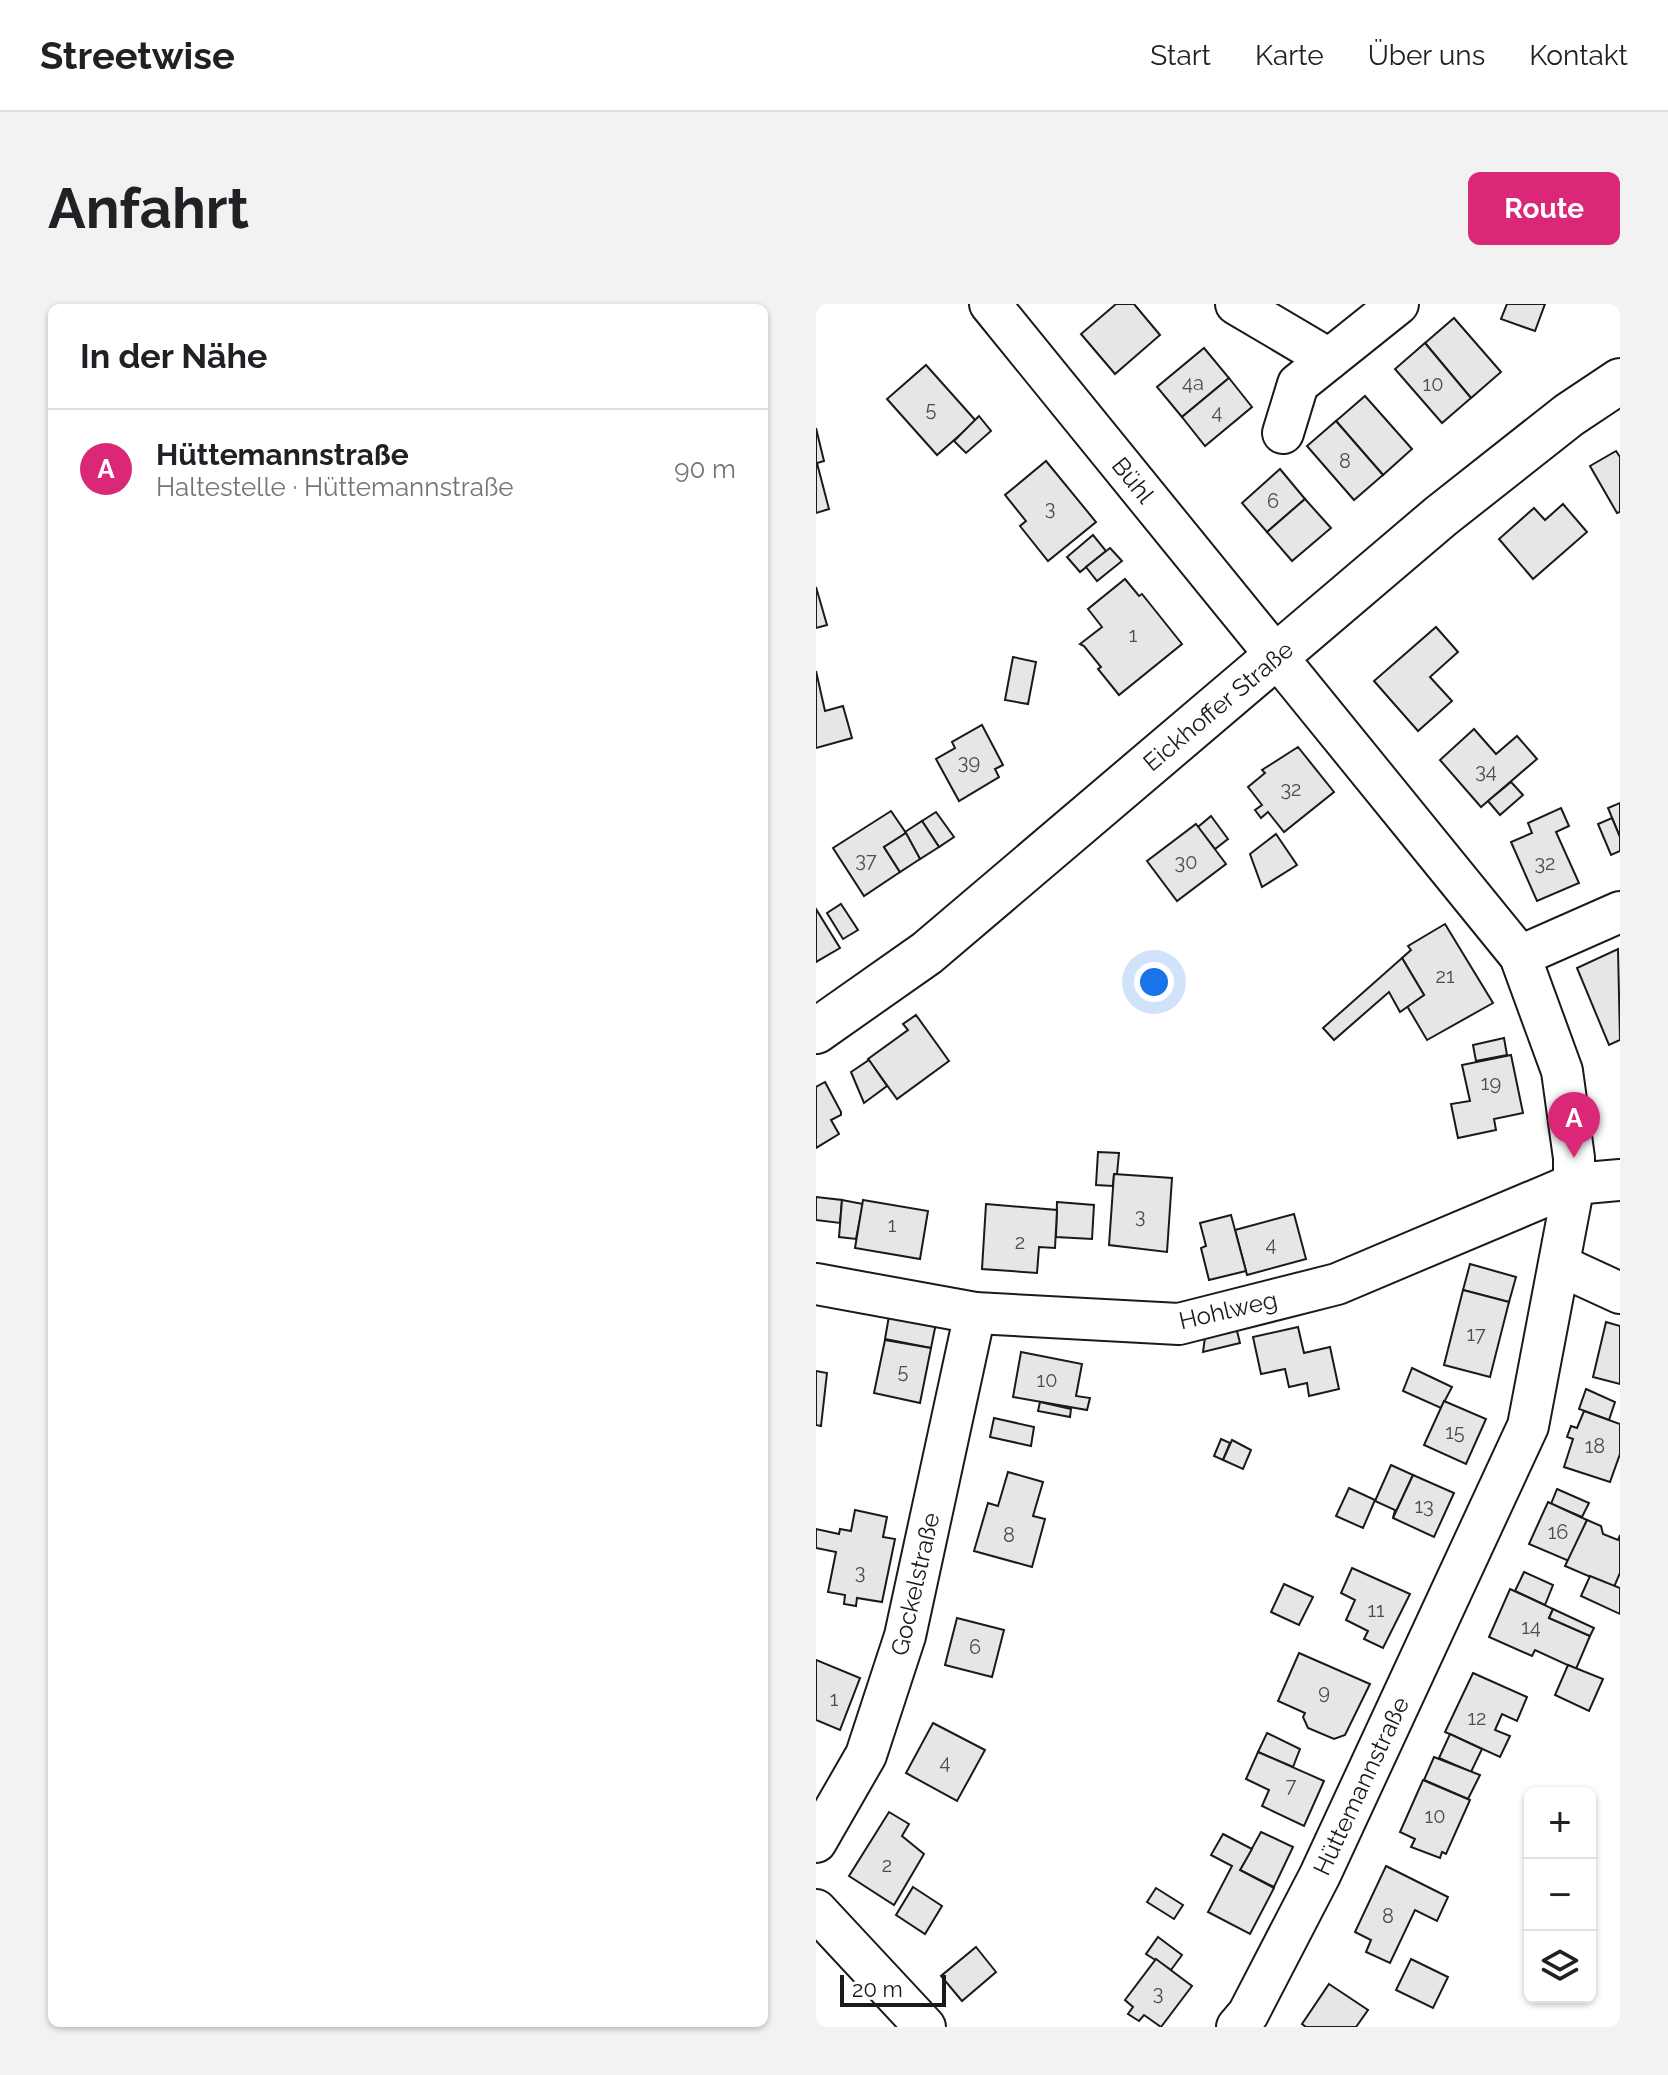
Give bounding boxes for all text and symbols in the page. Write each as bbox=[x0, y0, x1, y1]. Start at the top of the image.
text: Streetwise bbox=[40, 33, 235, 78]
text: Start bbox=[1150, 39, 1211, 72]
text: Karte bbox=[1255, 39, 1324, 72]
text: Über uns bbox=[1368, 39, 1485, 72]
text: Kontakt bbox=[1529, 39, 1628, 72]
button: Route bbox=[1468, 172, 1620, 245]
text: Anfahrt bbox=[48, 175, 249, 241]
text: In der Nähe bbox=[80, 336, 267, 376]
house number: 4a bbox=[1182, 371, 1204, 395]
house number: 10 bbox=[1423, 372, 1443, 396]
house number: 5 bbox=[926, 397, 937, 421]
house number: 4 bbox=[1212, 400, 1223, 424]
text: Hüttemannstraße bbox=[156, 437, 409, 472]
house number: 8 bbox=[1339, 449, 1351, 473]
street label: Bühl bbox=[1106, 451, 1161, 509]
text: A bbox=[97, 454, 115, 484]
text: 90 m bbox=[674, 454, 736, 484]
text: Haltestelle · Hüttemannstraße bbox=[156, 472, 514, 502]
house number: 6 bbox=[1267, 489, 1279, 513]
house number: 3 bbox=[1045, 496, 1055, 520]
house number: 1 bbox=[1129, 623, 1138, 647]
street label: Eickhoffer Straße bbox=[1137, 635, 1299, 777]
house number: 39 bbox=[958, 750, 980, 774]
house number: 34 bbox=[1475, 759, 1497, 783]
house number: 32 bbox=[1280, 777, 1302, 801]
house number: 37 bbox=[855, 848, 877, 872]
house number: 30 bbox=[1175, 850, 1197, 874]
house number: 32 bbox=[1534, 851, 1556, 875]
your location bbox=[1134, 962, 1174, 1002]
house number: 21 bbox=[1436, 964, 1455, 988]
house number: 19 bbox=[1481, 1071, 1501, 1095]
pin: A bbox=[1548, 1092, 1600, 1158]
house number: 3 bbox=[1135, 1204, 1145, 1228]
house number: 1 bbox=[888, 1213, 897, 1237]
house number: 2 bbox=[1015, 1230, 1025, 1254]
house number: 4 bbox=[1266, 1232, 1277, 1256]
street label: Hohlweg bbox=[1176, 1285, 1280, 1335]
house number: 17 bbox=[1466, 1322, 1486, 1346]
house number: 5 bbox=[898, 1359, 909, 1383]
house number: 10 bbox=[1037, 1368, 1057, 1392]
house number: 15 bbox=[1445, 1420, 1465, 1444]
house number: 18 bbox=[1585, 1434, 1605, 1458]
house number: 13 bbox=[1414, 1494, 1434, 1518]
street label: Gockelstraße bbox=[884, 1510, 946, 1658]
house number: 16 bbox=[1548, 1520, 1568, 1544]
house number: 8 bbox=[1003, 1523, 1015, 1547]
house number: 3 bbox=[855, 1560, 865, 1584]
house number: 11 bbox=[1367, 1598, 1385, 1622]
house number: 14 bbox=[1521, 1615, 1541, 1639]
house number: 6 bbox=[969, 1635, 981, 1659]
house number: 9 bbox=[1318, 1680, 1330, 1704]
house number: 1 bbox=[830, 1687, 839, 1711]
street label: Hüttemannstraße bbox=[1307, 1692, 1415, 1880]
house number: 12 bbox=[1468, 1706, 1486, 1730]
house number: 4 bbox=[940, 1750, 951, 1774]
house number: 7 bbox=[1286, 1773, 1297, 1797]
map controls bbox=[1524, 1787, 1596, 2003]
button: + bbox=[1524, 1787, 1596, 1859]
house number: 10 bbox=[1425, 1804, 1445, 1828]
house number: 2 bbox=[882, 1853, 892, 1877]
button: − bbox=[1524, 1859, 1596, 1931]
house number: 8 bbox=[1382, 1904, 1394, 1928]
button: layers bbox=[1524, 1931, 1596, 2003]
scale bar bbox=[840, 1971, 946, 2007]
text: 20 m bbox=[852, 1976, 903, 2002]
house number: 3 bbox=[1153, 1981, 1163, 2005]

